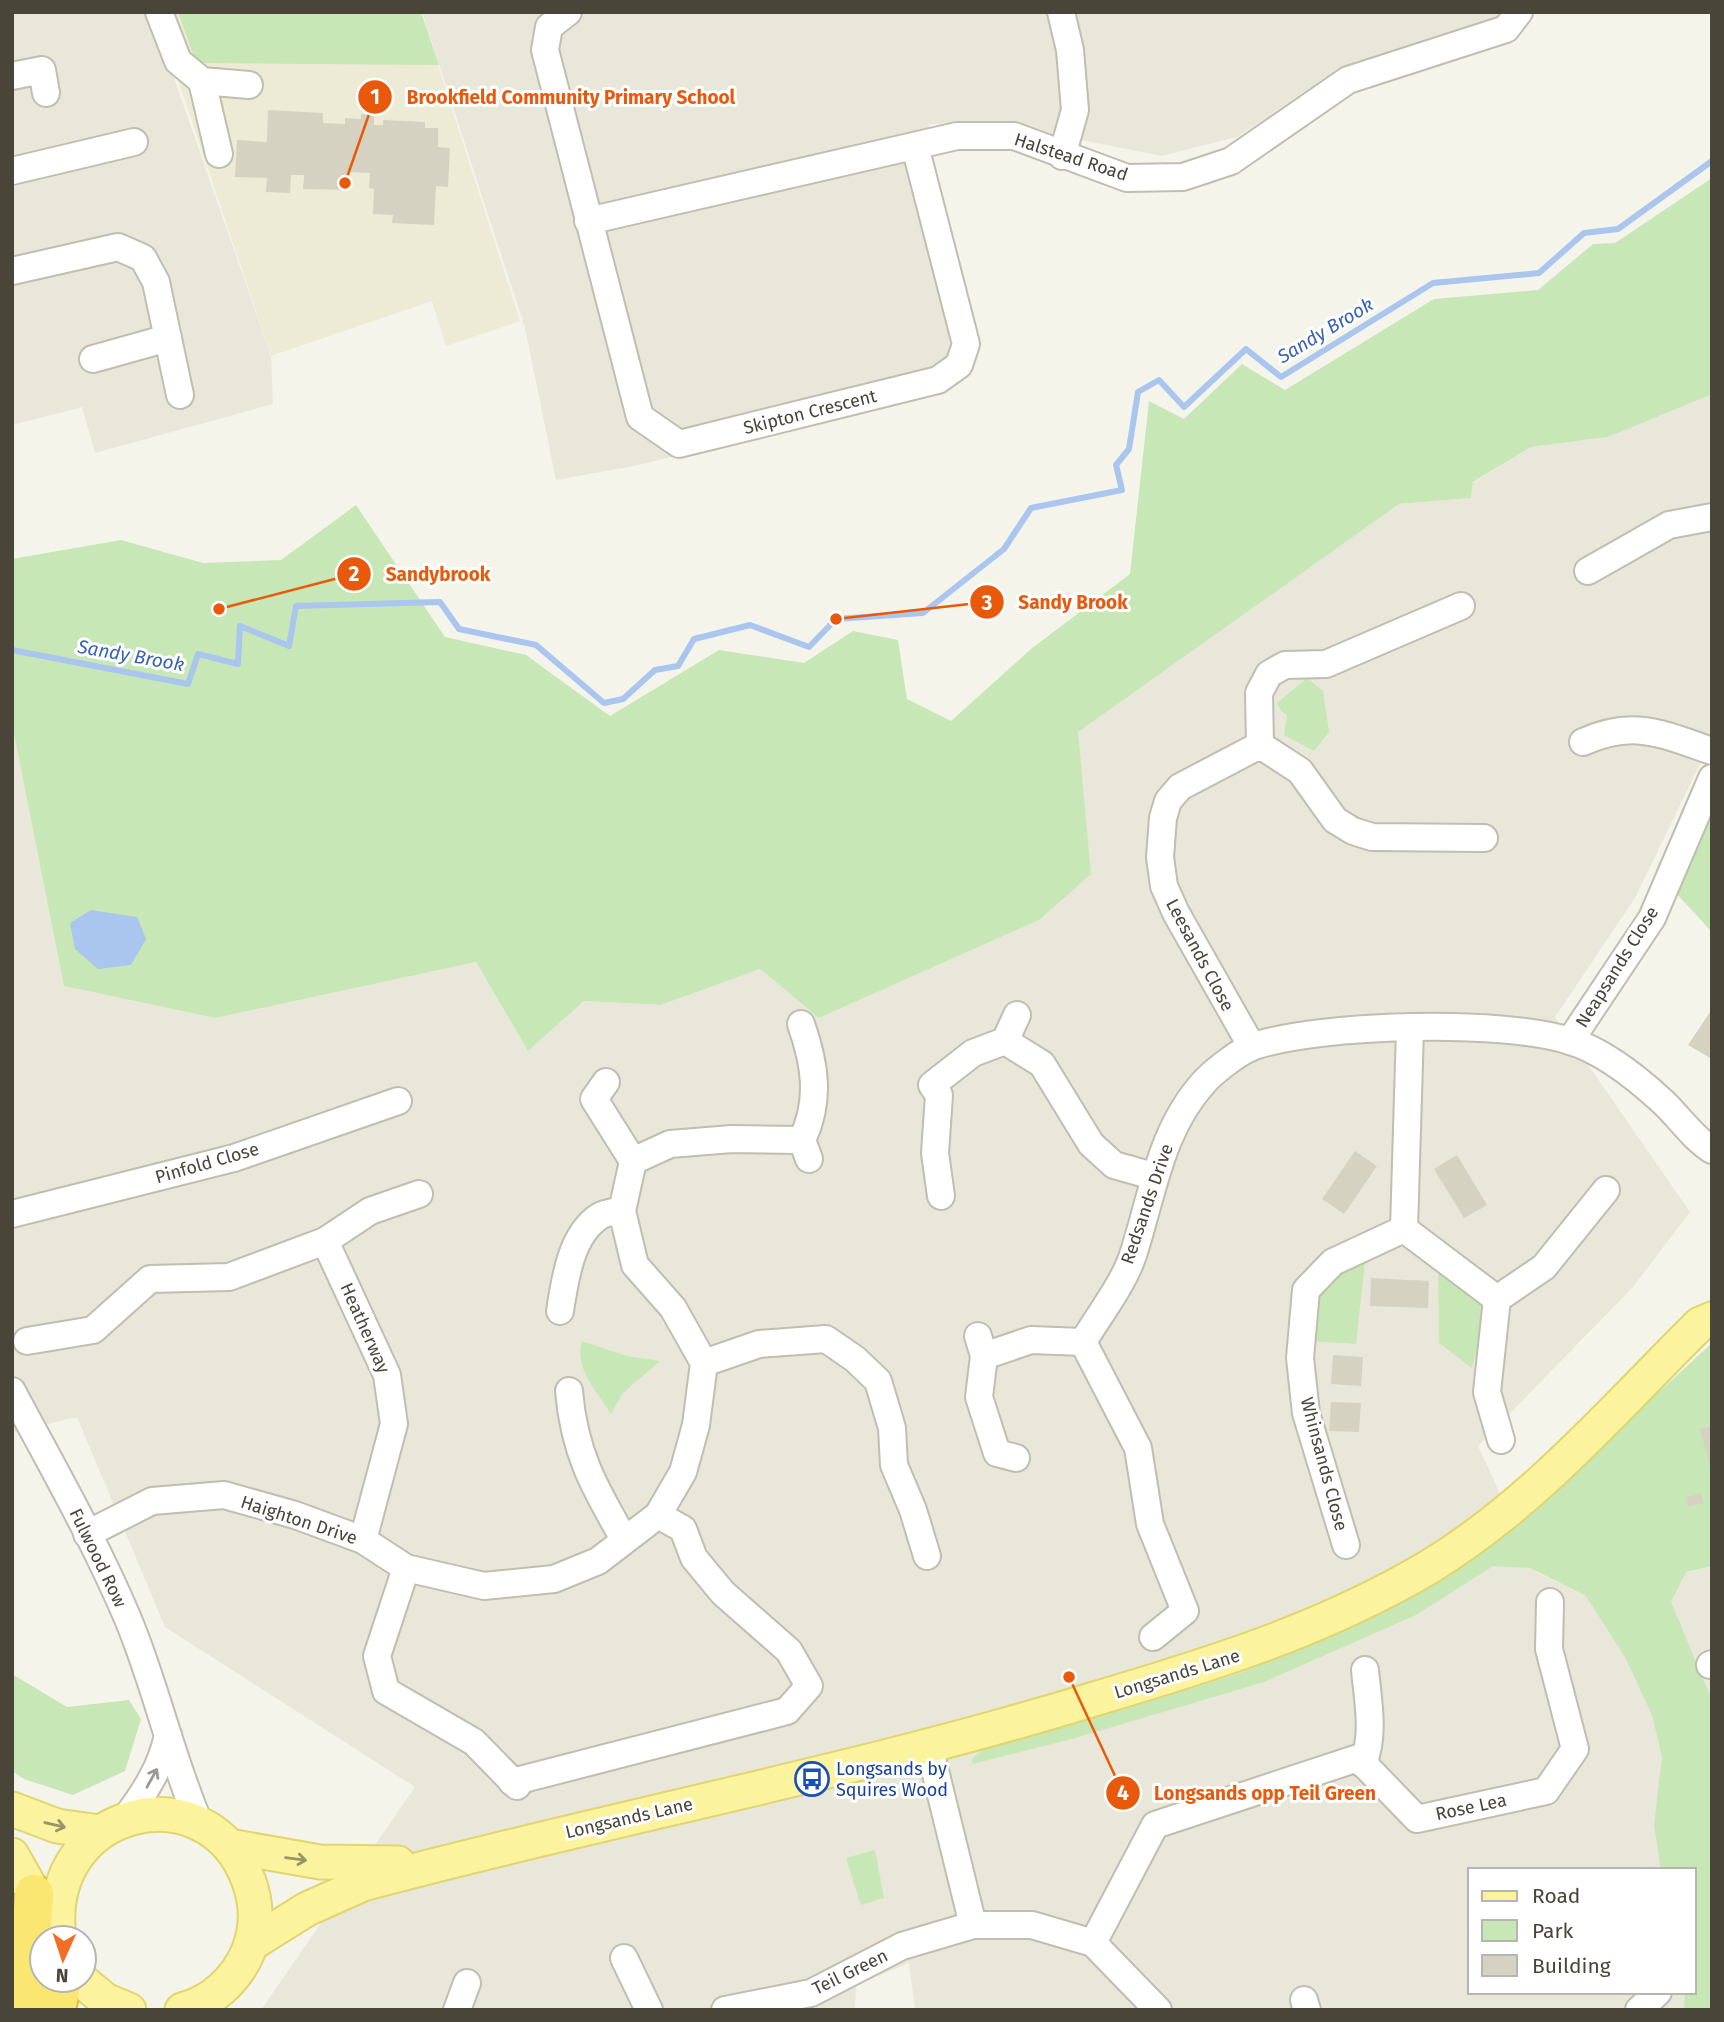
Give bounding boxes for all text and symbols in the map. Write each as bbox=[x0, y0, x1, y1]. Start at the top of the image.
callout: Brookfield Community Primary School bbox=[357, 77, 749, 117]
text: 1 bbox=[370, 84, 380, 110]
text: Brookfield Community Primary School bbox=[407, 86, 736, 109]
street label: Halstead Road bbox=[1011, 128, 1131, 186]
water label: Sandy Brook bbox=[1272, 293, 1377, 369]
street label: Skipton Crescent bbox=[741, 385, 879, 439]
callout: Sandybrook bbox=[337, 554, 504, 594]
text: 2 bbox=[349, 561, 360, 587]
text: Sandybrook bbox=[386, 563, 491, 586]
callout: Sandy Brook bbox=[969, 582, 1142, 622]
text: 3 bbox=[981, 590, 993, 616]
text: Sandy Brook bbox=[1018, 591, 1128, 614]
water label: Sandy Brook bbox=[75, 635, 186, 676]
street label: Leesands Close bbox=[1161, 895, 1239, 1015]
street label: Neapsands Close bbox=[1571, 902, 1663, 1032]
street label: Pinfold Close bbox=[153, 1138, 261, 1188]
street label: Redsands Drive bbox=[1116, 1141, 1178, 1267]
street label: Heatherway bbox=[335, 1279, 395, 1377]
street label: Whinsands Close bbox=[1296, 1395, 1352, 1533]
street label: Haighton Drive bbox=[238, 1491, 360, 1549]
street label: Fulwood Row bbox=[65, 1505, 131, 1611]
street label: Longsands Lane bbox=[1112, 1644, 1242, 1704]
place label: Longsands by Squires Wood bbox=[836, 1758, 948, 1801]
bus stop icon: Longsands by Squires Wood bbox=[793, 1760, 831, 1798]
one-way arrow bbox=[145, 1769, 159, 1789]
callout: Longsands opp Teil Green bbox=[1106, 1773, 1390, 1813]
text: 4 bbox=[1117, 1780, 1129, 1806]
text: Longsands opp Teil Green bbox=[1154, 1782, 1376, 1805]
street label: Rose Lea bbox=[1433, 1789, 1509, 1825]
street label: Longsands Lane bbox=[563, 1793, 695, 1843]
one-way arrow bbox=[43, 1818, 66, 1832]
one-way arrow bbox=[284, 1852, 307, 1865]
legend bbox=[1468, 1868, 1696, 1994]
text: Road bbox=[1532, 1883, 1580, 1909]
text: Park bbox=[1532, 1918, 1574, 1944]
north arrow bbox=[28, 1924, 98, 1994]
street label: Teil Green bbox=[809, 1944, 891, 2000]
text: Building bbox=[1532, 1953, 1611, 1979]
text: N bbox=[55, 1964, 69, 1987]

